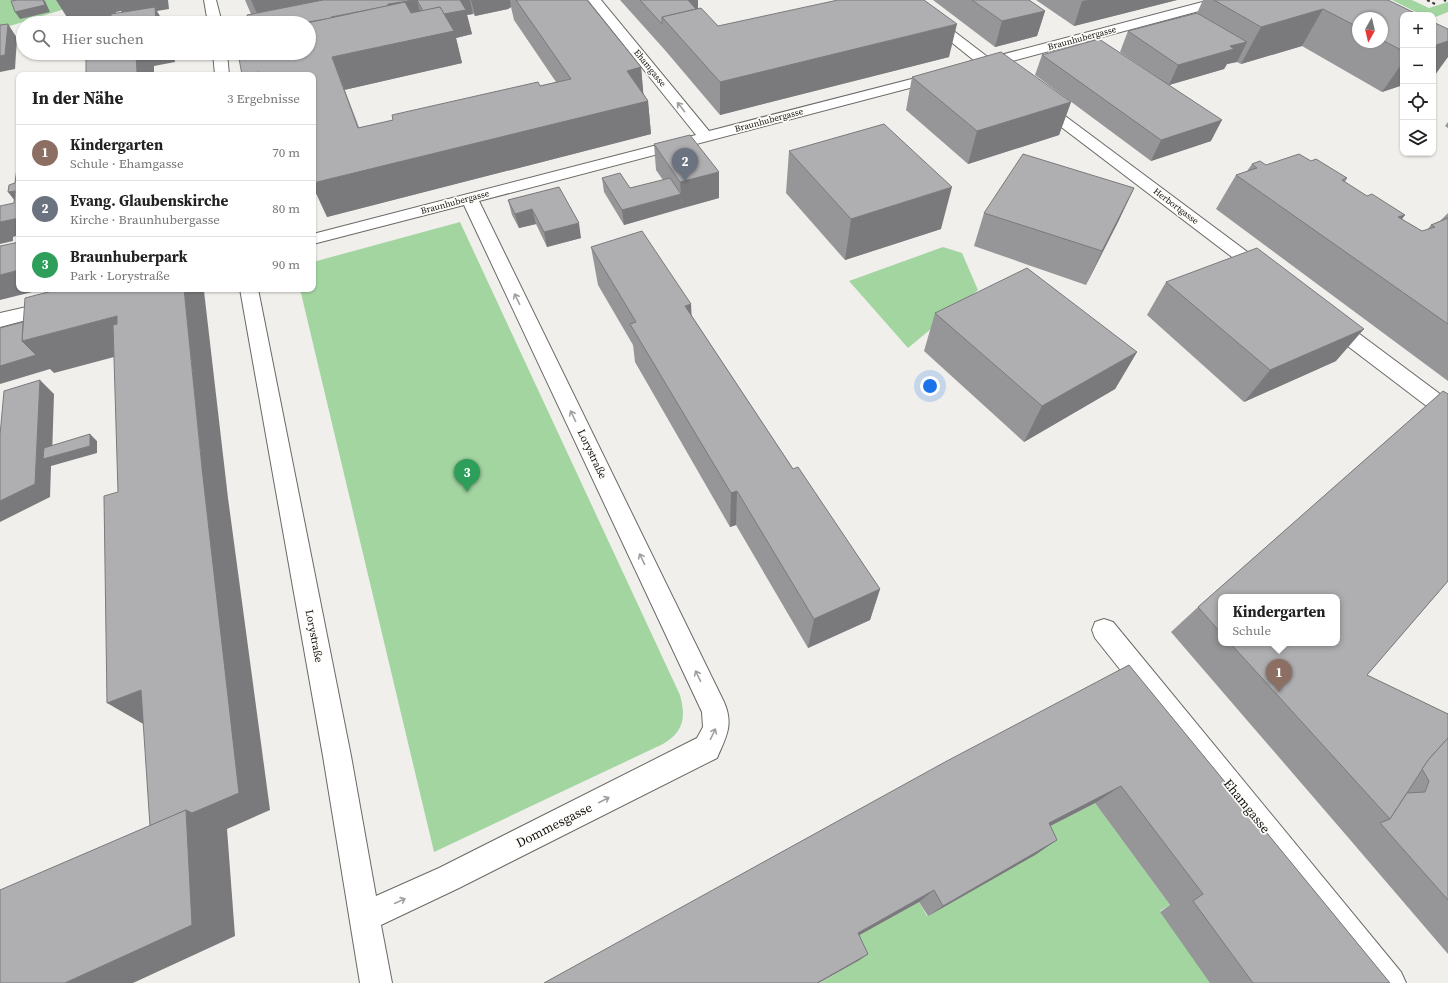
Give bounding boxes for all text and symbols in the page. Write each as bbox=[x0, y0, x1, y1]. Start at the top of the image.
north arrow bbox=[1352, 12, 1388, 48]
map controls bbox=[1400, 12, 1436, 156]
button: + bbox=[1400, 12, 1436, 48]
search box bbox=[16, 16, 316, 60]
street label: Braunhubergasse bbox=[1047, 23, 1118, 53]
icon: search bbox=[30, 27, 52, 49]
text: Hier suchen bbox=[62, 28, 144, 49]
street label: Ehamgasse bbox=[631, 47, 669, 90]
button: − bbox=[1400, 48, 1436, 84]
button: locate bbox=[1400, 84, 1436, 120]
text: In der Nähe bbox=[32, 86, 123, 110]
text: 3 Ergebnisse bbox=[227, 90, 300, 107]
one-way arrow bbox=[677, 101, 686, 112]
street label: Braunhubergasse bbox=[734, 105, 805, 135]
button: layers bbox=[1400, 120, 1436, 156]
text: Kindergarten bbox=[70, 134, 163, 155]
text: 1 bbox=[41, 144, 49, 161]
text: 70 m bbox=[272, 144, 300, 161]
pin: 2 bbox=[672, 148, 698, 181]
text: Schule · Ehamgasse bbox=[70, 155, 184, 172]
street label: Herbortgasse bbox=[1151, 185, 1201, 227]
street label: Braunhubergasse bbox=[420, 187, 491, 217]
text: Evang. Glaubenskirche bbox=[70, 190, 228, 211]
text: 2 bbox=[41, 200, 49, 217]
text: 80 m bbox=[272, 200, 300, 217]
text: Kirche · Braunhubergasse bbox=[70, 211, 220, 228]
text: Braunhuberpark bbox=[70, 246, 187, 267]
text: 3 bbox=[41, 256, 49, 273]
text: 90 m bbox=[272, 256, 300, 273]
text: Park · Lorystraße bbox=[70, 267, 170, 284]
one-way arrow bbox=[513, 293, 520, 305]
your location bbox=[920, 376, 940, 396]
one-way arrow bbox=[569, 411, 576, 423]
street label: Lorystraße bbox=[574, 427, 611, 482]
pin: 3 bbox=[454, 459, 480, 492]
one-way arrow bbox=[638, 553, 645, 565]
popup bbox=[1218, 594, 1340, 646]
text: Kindergarten bbox=[1232, 601, 1326, 622]
street label: Lorystraße bbox=[302, 608, 327, 664]
text: Schule bbox=[1232, 622, 1271, 639]
pin: 1 bbox=[1266, 659, 1292, 692]
one-way arrow bbox=[694, 670, 701, 682]
one-way arrow bbox=[710, 729, 717, 741]
street label: Ehamgasse bbox=[1220, 775, 1274, 837]
one-way arrow bbox=[598, 796, 610, 803]
street label: Dommesgasse bbox=[513, 798, 595, 851]
one-way arrow bbox=[393, 897, 405, 904]

